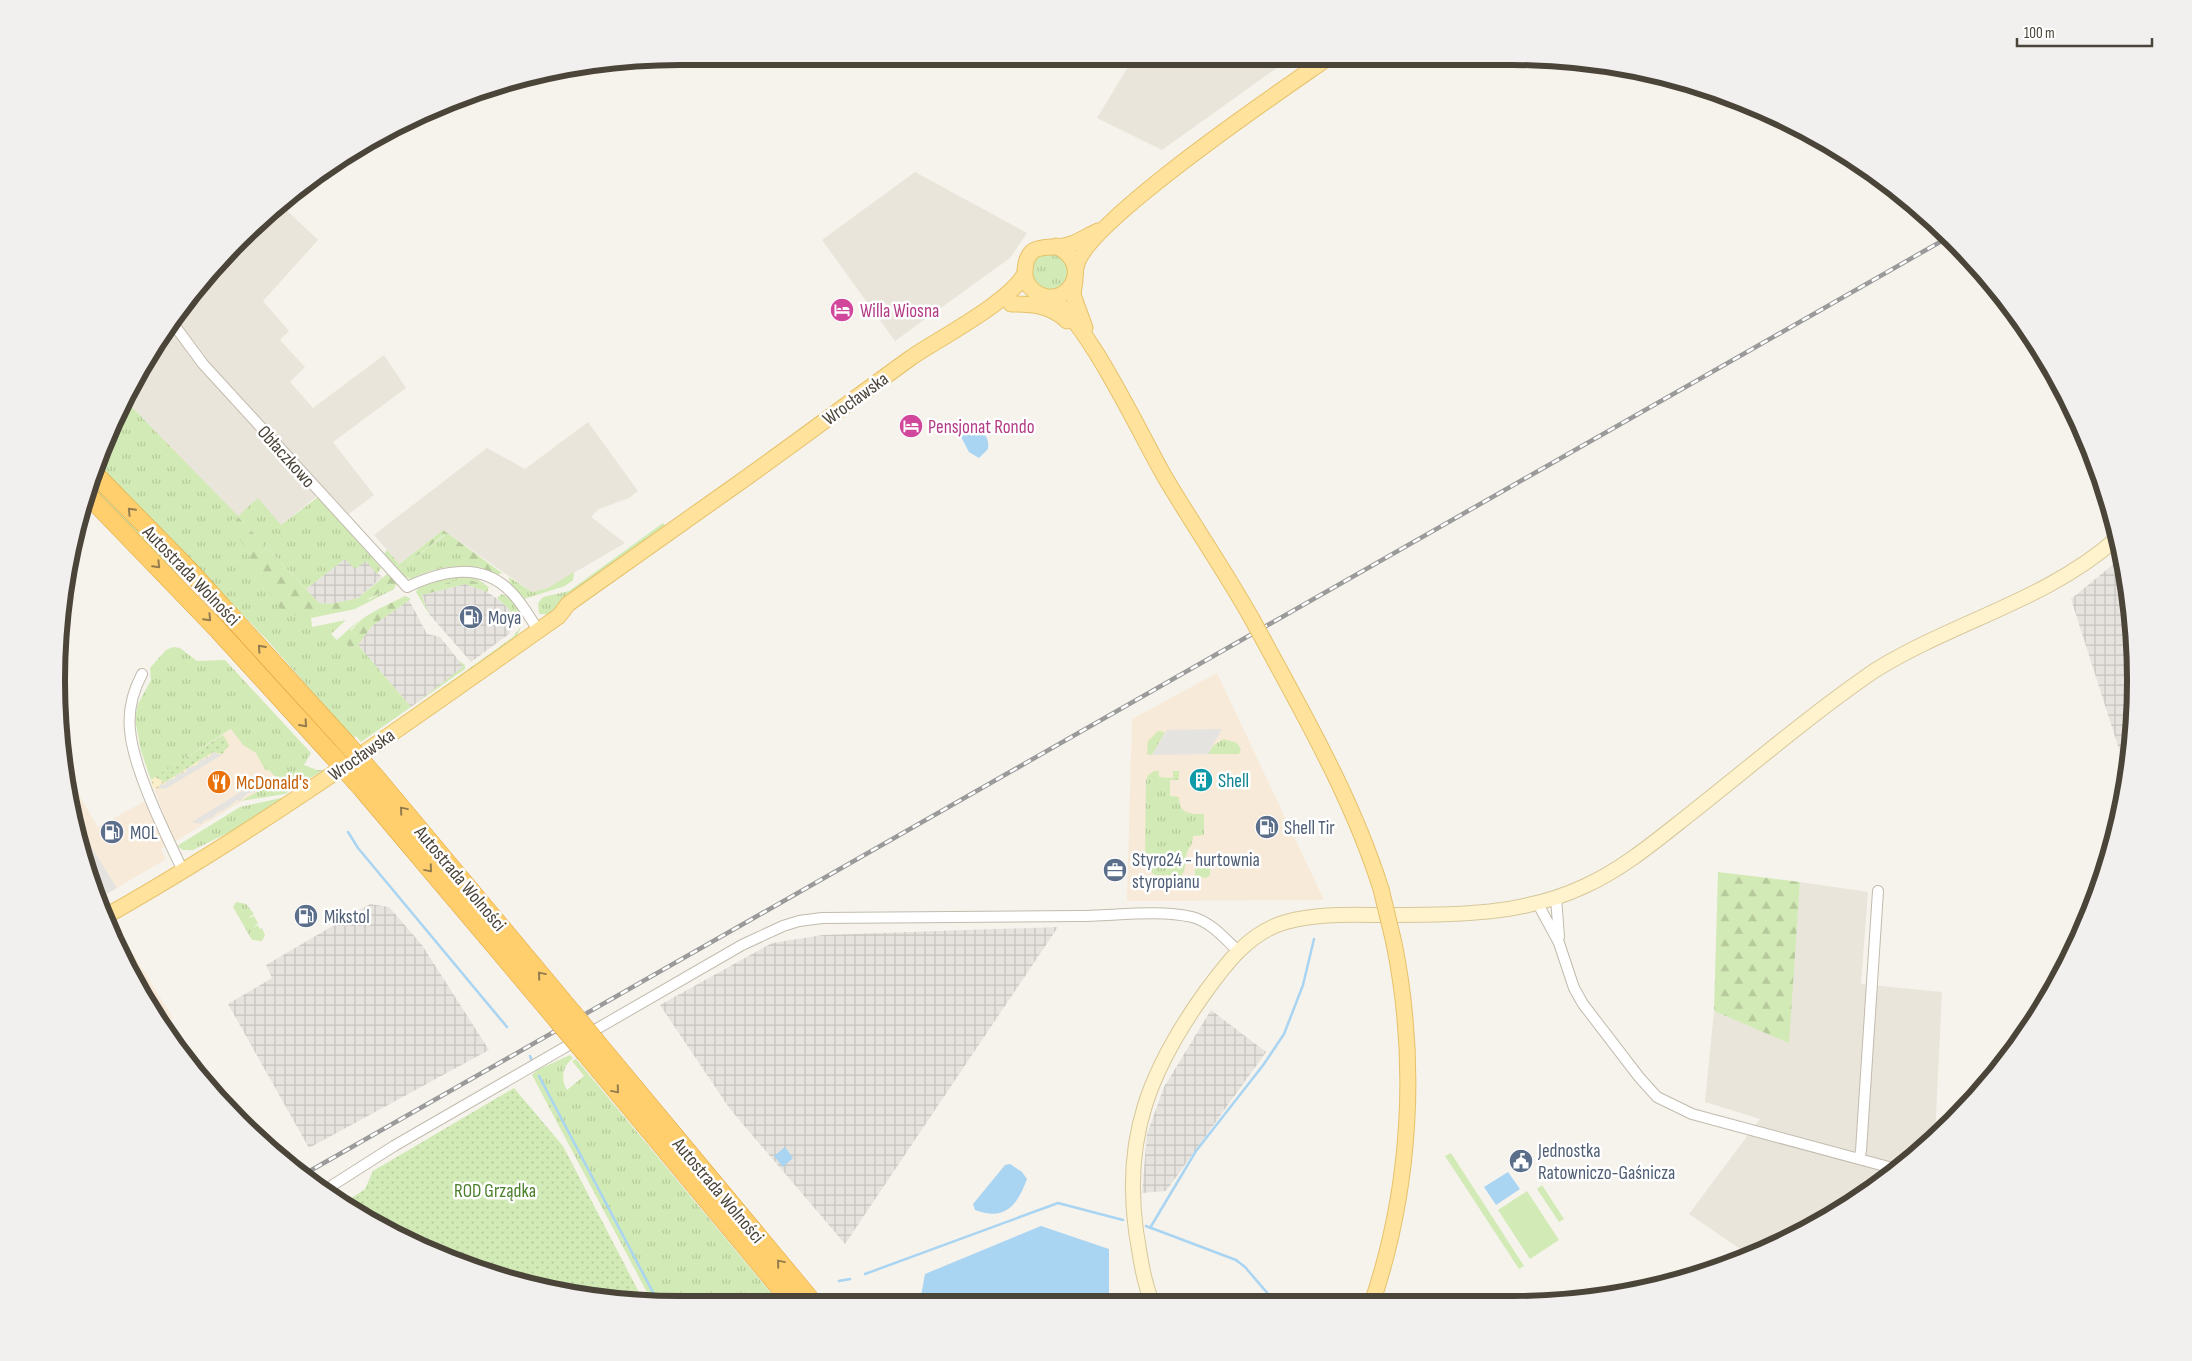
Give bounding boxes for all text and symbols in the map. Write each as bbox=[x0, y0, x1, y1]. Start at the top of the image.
scale bar bbox=[2017, 15, 2152, 47]
text: 100 m bbox=[2024, 24, 2055, 43]
hotel icon: Willa Wiosna bbox=[829, 297, 855, 323]
place label: Willa Wiosna bbox=[860, 300, 939, 323]
street label: Wrocławska bbox=[819, 368, 893, 431]
hotel icon: Pensjonat Rondo bbox=[898, 413, 924, 439]
place label: Pensjonat Rondo bbox=[928, 416, 1035, 439]
street label: Obłaczkowo bbox=[252, 421, 320, 493]
one-way arrow bbox=[128, 508, 137, 517]
street label: Autostrada Wolności bbox=[137, 520, 244, 631]
one-way arrow bbox=[151, 560, 160, 569]
fuel station icon: Moya bbox=[458, 604, 484, 630]
place label: Moya bbox=[488, 607, 521, 630]
one-way arrow bbox=[202, 613, 211, 622]
one-way arrow bbox=[257, 644, 266, 653]
one-way arrow bbox=[298, 719, 307, 728]
street label: Wrocławska bbox=[324, 724, 399, 786]
building icon: Shell bbox=[1188, 767, 1214, 793]
restaurant icon: McDonald's bbox=[206, 769, 232, 795]
place label: Shell bbox=[1218, 770, 1249, 793]
place label: McDonald's bbox=[236, 772, 309, 795]
one-way arrow bbox=[400, 807, 409, 816]
fuel station icon: Shell Tir bbox=[1254, 814, 1280, 840]
place label: Shell Tir bbox=[1284, 817, 1335, 840]
fuel station icon: MOL bbox=[99, 819, 125, 845]
street label: Autostrada Wolności bbox=[408, 821, 511, 936]
place label: MOL bbox=[130, 822, 158, 845]
place label: Styro24 - hurtownia styropianu bbox=[1132, 849, 1260, 894]
office icon: Styro24 - hurtownia styropianu bbox=[1102, 857, 1128, 883]
one-way arrow bbox=[423, 863, 432, 872]
fuel station icon: Mikstol bbox=[293, 903, 319, 929]
place label: Mikstol bbox=[324, 906, 370, 929]
one-way arrow bbox=[538, 971, 547, 980]
one-way arrow bbox=[610, 1085, 619, 1094]
street label: Autostrada Wolności bbox=[666, 1133, 769, 1248]
place label: Jednostka Ratowniczo-Gaśnicza bbox=[1537, 1140, 1675, 1185]
public building icon: Jednostka Ratowniczo-Gaśnicza bbox=[1508, 1148, 1534, 1174]
park label: ROD Grządka bbox=[454, 1180, 536, 1203]
one-way arrow bbox=[777, 1260, 786, 1269]

